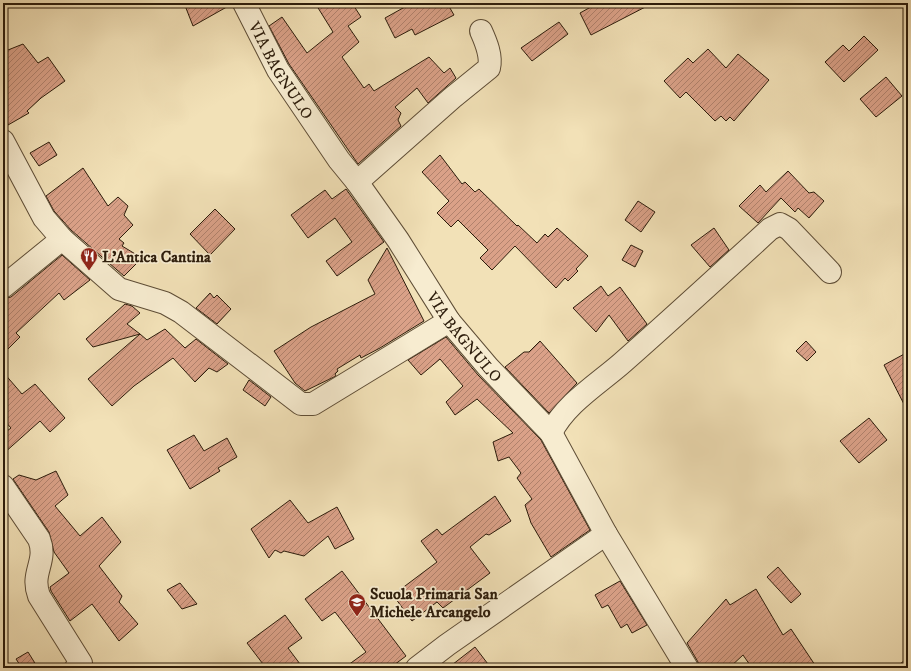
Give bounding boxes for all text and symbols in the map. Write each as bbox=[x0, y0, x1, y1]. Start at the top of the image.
street label: VIA BAGNULO bbox=[244, 18, 317, 123]
restaurant icon: L'Antica Cantina bbox=[79, 246, 99, 271]
place label: L'Antica Cantina bbox=[102, 247, 212, 267]
street label: VIA BAGNULO bbox=[422, 287, 506, 387]
place label: Scuola Primaria San Michele Arcangelo bbox=[370, 584, 498, 622]
school or university icon: Scuola Primaria San Michele Arcangelo bbox=[347, 592, 367, 617]

